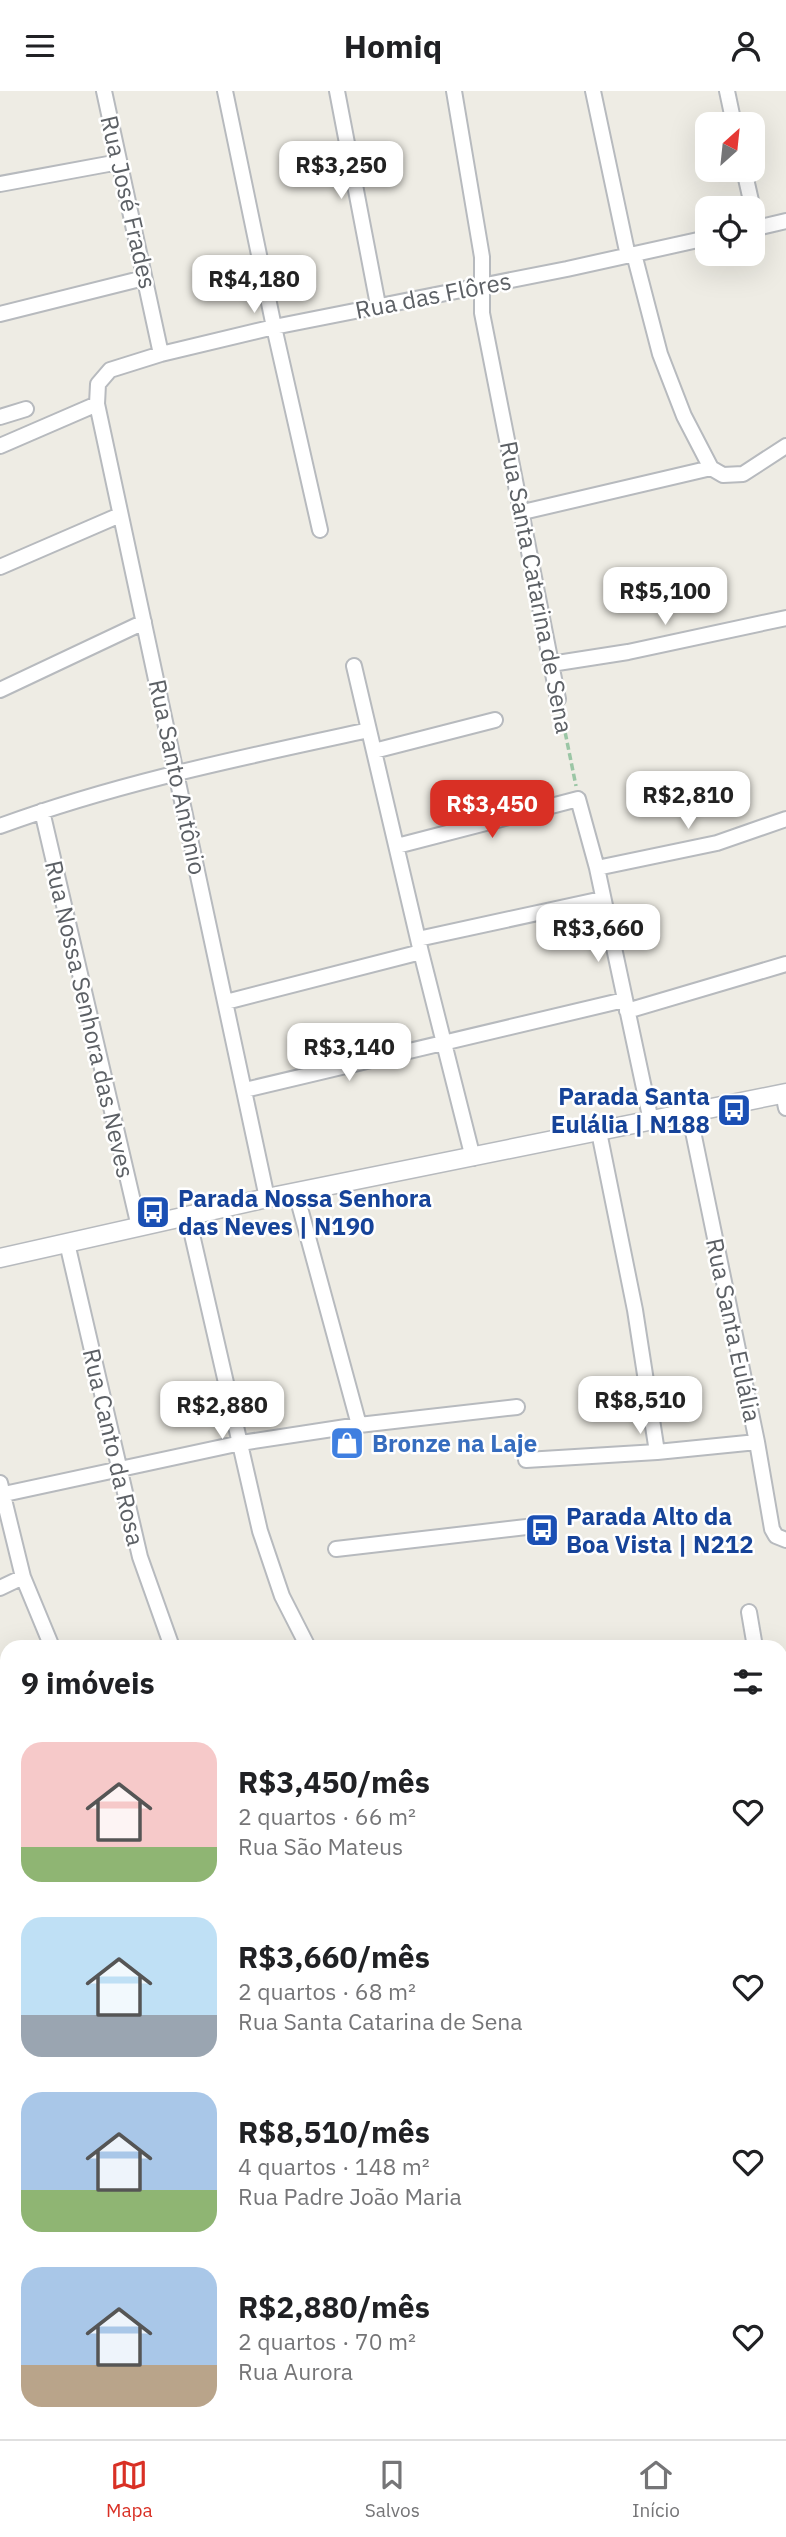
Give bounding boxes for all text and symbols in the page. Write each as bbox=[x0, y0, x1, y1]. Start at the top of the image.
text: Homiq bbox=[344, 25, 442, 67]
icon: menu bbox=[21, 27, 59, 65]
icon: person bbox=[727, 27, 765, 65]
street label: Rua José Frades bbox=[94, 112, 164, 292]
north arrow bbox=[695, 112, 765, 182]
map controls bbox=[695, 112, 765, 266]
pin: R$3,250 bbox=[276, 141, 406, 201]
text: R$3,250 bbox=[295, 149, 387, 179]
button: locate bbox=[695, 196, 765, 266]
pin: R$4,180 bbox=[189, 255, 319, 315]
text: R$4,180 bbox=[208, 263, 300, 293]
street label: Rua das Flôres bbox=[352, 264, 514, 326]
street label: Rua Santa Catarina de Sena bbox=[493, 438, 581, 736]
pin: R$5,100 bbox=[600, 567, 730, 627]
text: R$5,100 bbox=[619, 575, 711, 605]
street label: Rua Santo Antônio bbox=[142, 676, 214, 878]
pin: R$2,810 bbox=[623, 771, 753, 831]
text: R$2,810 bbox=[642, 779, 734, 809]
pin: R$3,450 bbox=[427, 781, 557, 840]
text: R$3,450 bbox=[446, 788, 538, 818]
street label: Rua Nossa Senhora das Neves bbox=[38, 857, 142, 1181]
pin: R$3,660 bbox=[533, 905, 663, 964]
text: R$3,660 bbox=[552, 912, 644, 942]
pin: R$3,140 bbox=[284, 1023, 414, 1083]
text: R$3,140 bbox=[303, 1031, 395, 1061]
place label: Parada Santa Eulália | N188 bbox=[551, 1080, 710, 1140]
bus stop icon: Parada Santa Eulália | N188 bbox=[715, 1091, 753, 1129]
place label: Parada Nossa Senhora das Neves | N190 bbox=[178, 1182, 432, 1242]
bus stop icon: Parada Nossa Senhora das Neves | N190 bbox=[134, 1193, 172, 1231]
street label: Rua Santa Eulália bbox=[699, 1235, 769, 1425]
street label: Rua Canto da Rosa bbox=[76, 1345, 152, 1549]
pin: R$8,510 bbox=[575, 1377, 705, 1436]
pin: R$2,880 bbox=[157, 1381, 287, 1441]
text: R$8,510 bbox=[594, 1384, 686, 1414]
text: R$2,880 bbox=[176, 1389, 268, 1419]
shop icon: Bronze na Laje bbox=[328, 1424, 366, 1462]
place label: Bronze na Laje bbox=[372, 1427, 537, 1459]
place label: Parada Alto da Boa Vista | N212 bbox=[566, 1500, 754, 1560]
bus stop icon: Parada Alto da Boa Vista | N212 bbox=[523, 1511, 561, 1549]
text: 9 imóveis bbox=[21, 1663, 155, 1702]
icon: filters bbox=[729, 1663, 767, 1701]
text: R$3,450/mês bbox=[238, 1762, 430, 1801]
icon: home bbox=[77, 1770, 161, 1854]
icon: heart bbox=[729, 1793, 767, 1831]
text: 2 quartos · 66 m² bbox=[238, 1801, 416, 1831]
text: Rua São Mateus bbox=[238, 1831, 403, 1861]
text: R$3,660/mês bbox=[238, 1937, 430, 1976]
icon: home bbox=[77, 1945, 161, 2029]
icon: heart bbox=[729, 1968, 767, 2006]
text: 2 quartos · 68 m² bbox=[238, 1976, 416, 2006]
text: Rua Santa Catarina de Sena bbox=[238, 2006, 523, 2036]
text: R$8,510/mês bbox=[238, 2112, 430, 2151]
icon: home bbox=[77, 2120, 161, 2204]
icon: heart bbox=[729, 2143, 767, 2181]
text: 4 quartos · 148 m² bbox=[238, 2151, 430, 2181]
text: Rua Padre João Maria bbox=[238, 2181, 462, 2211]
text: R$2,880/mês bbox=[238, 2287, 430, 2326]
icon: home bbox=[77, 2295, 161, 2379]
icon: heart bbox=[729, 2318, 767, 2356]
text: 2 quartos · 70 m² bbox=[238, 2326, 416, 2356]
text: Rua Aurora bbox=[238, 2356, 353, 2386]
tab: Mapa bbox=[106, 2456, 153, 2522]
tab: Salvos bbox=[365, 2456, 420, 2522]
tab: Início bbox=[632, 2456, 680, 2522]

